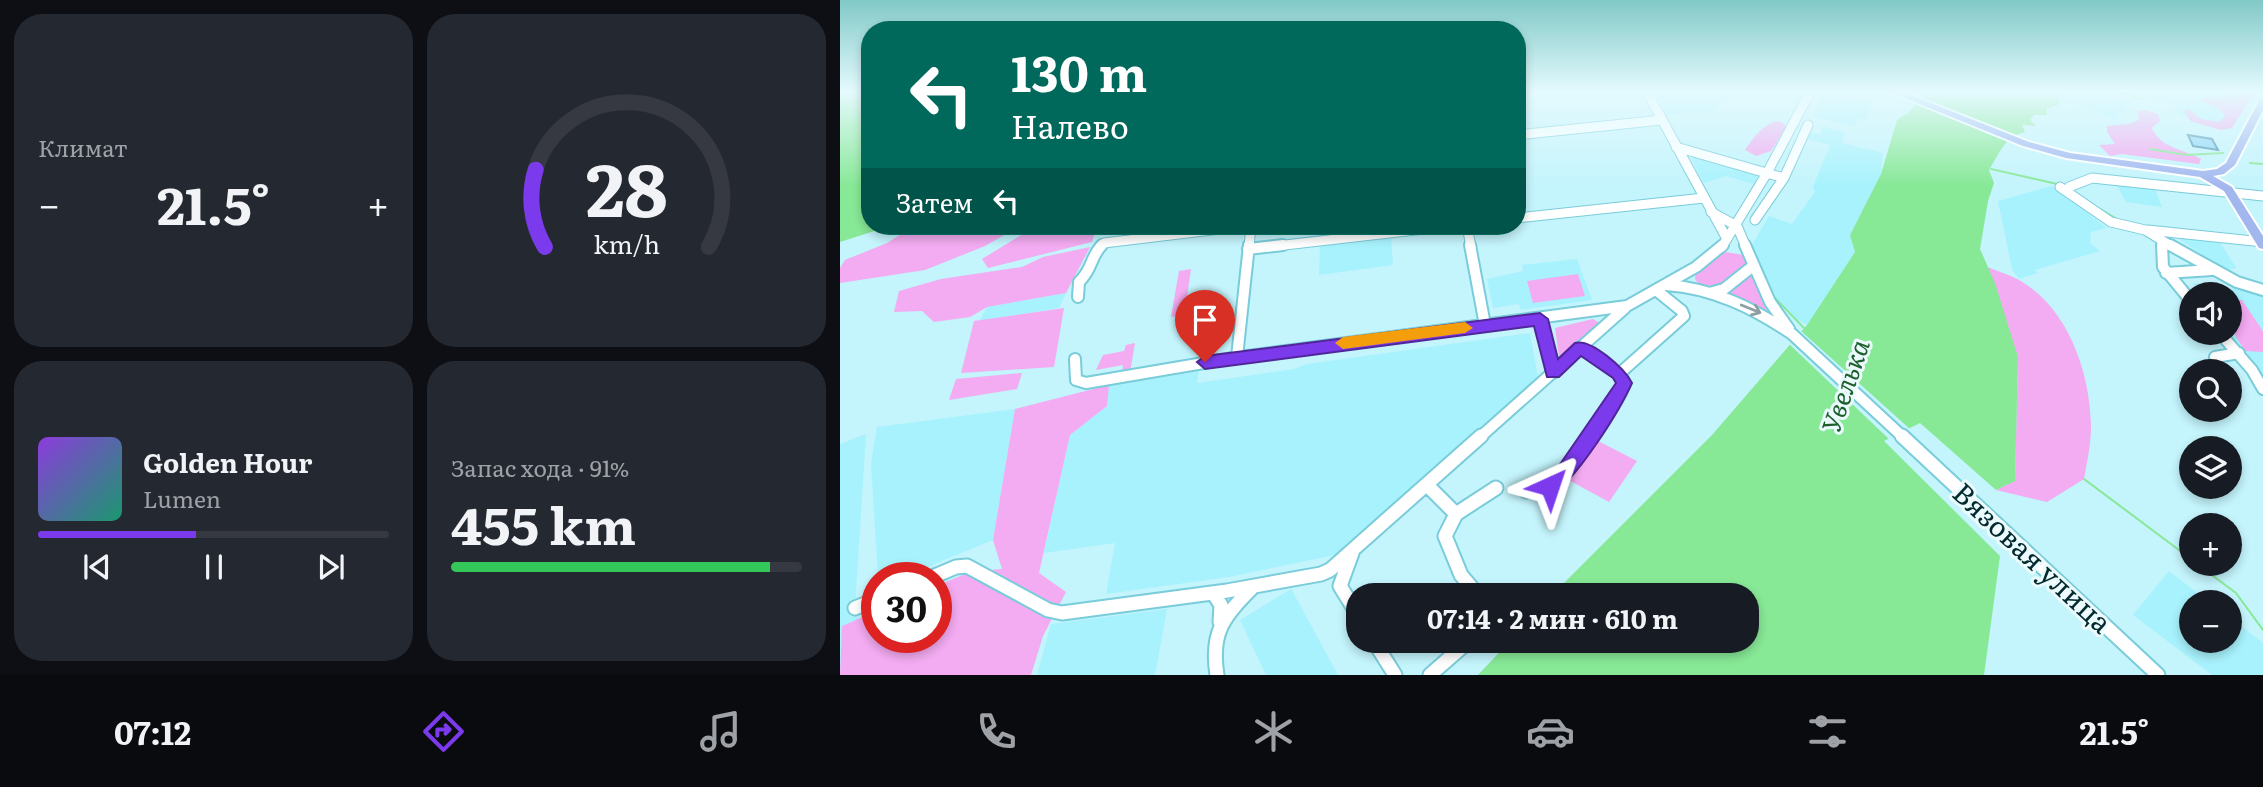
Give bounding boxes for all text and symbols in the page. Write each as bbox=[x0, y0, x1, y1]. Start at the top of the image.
text: 130 m bbox=[1011, 34, 1147, 107]
icon: left bbox=[896, 49, 987, 140]
text: Налево bbox=[1011, 101, 1129, 149]
text: Климат bbox=[38, 130, 128, 164]
text: 28 bbox=[586, 131, 667, 239]
text: 21.5° bbox=[157, 164, 270, 241]
text: − bbox=[38, 174, 60, 231]
text: + bbox=[367, 174, 389, 231]
text: Затем bbox=[896, 182, 973, 221]
icon: left bbox=[987, 182, 1025, 220]
text: km/h bbox=[593, 224, 660, 261]
map controls bbox=[2179, 282, 2242, 653]
button: sound bbox=[2179, 282, 2242, 345]
pin bbox=[1175, 290, 1235, 362]
icon: arrive bbox=[1186, 301, 1224, 339]
one-way arrow bbox=[1740, 304, 1762, 317]
water label: Увелька bbox=[1810, 333, 1878, 437]
button: search bbox=[2179, 359, 2242, 422]
button: layers bbox=[2179, 436, 2242, 499]
text: Golden Hour bbox=[143, 442, 312, 481]
position arrow bbox=[1513, 449, 1587, 523]
text: Запас хода · 91% bbox=[451, 450, 629, 484]
street label: Вязовая улица bbox=[1944, 471, 2122, 642]
text: Lumen bbox=[143, 481, 221, 515]
text: 455 km bbox=[451, 484, 636, 561]
button: + bbox=[2179, 513, 2242, 576]
icon: previous bbox=[78, 548, 116, 586]
icon: pause bbox=[195, 548, 233, 586]
icon: next bbox=[312, 548, 350, 586]
speed limit sign: 30 bbox=[861, 562, 952, 653]
button: − bbox=[2179, 590, 2242, 653]
text: 07:14 · 2 мин · 610 m bbox=[1427, 598, 1678, 637]
text: 07:12 bbox=[114, 707, 191, 755]
icon: directions bbox=[419, 707, 468, 756]
icon: music bbox=[696, 707, 745, 756]
icon: phone bbox=[972, 707, 1021, 756]
icon: climate bbox=[1249, 707, 1298, 756]
icon: car bbox=[1526, 707, 1575, 756]
icon: filters bbox=[1803, 707, 1852, 756]
text: 21.5° bbox=[2079, 707, 2149, 755]

